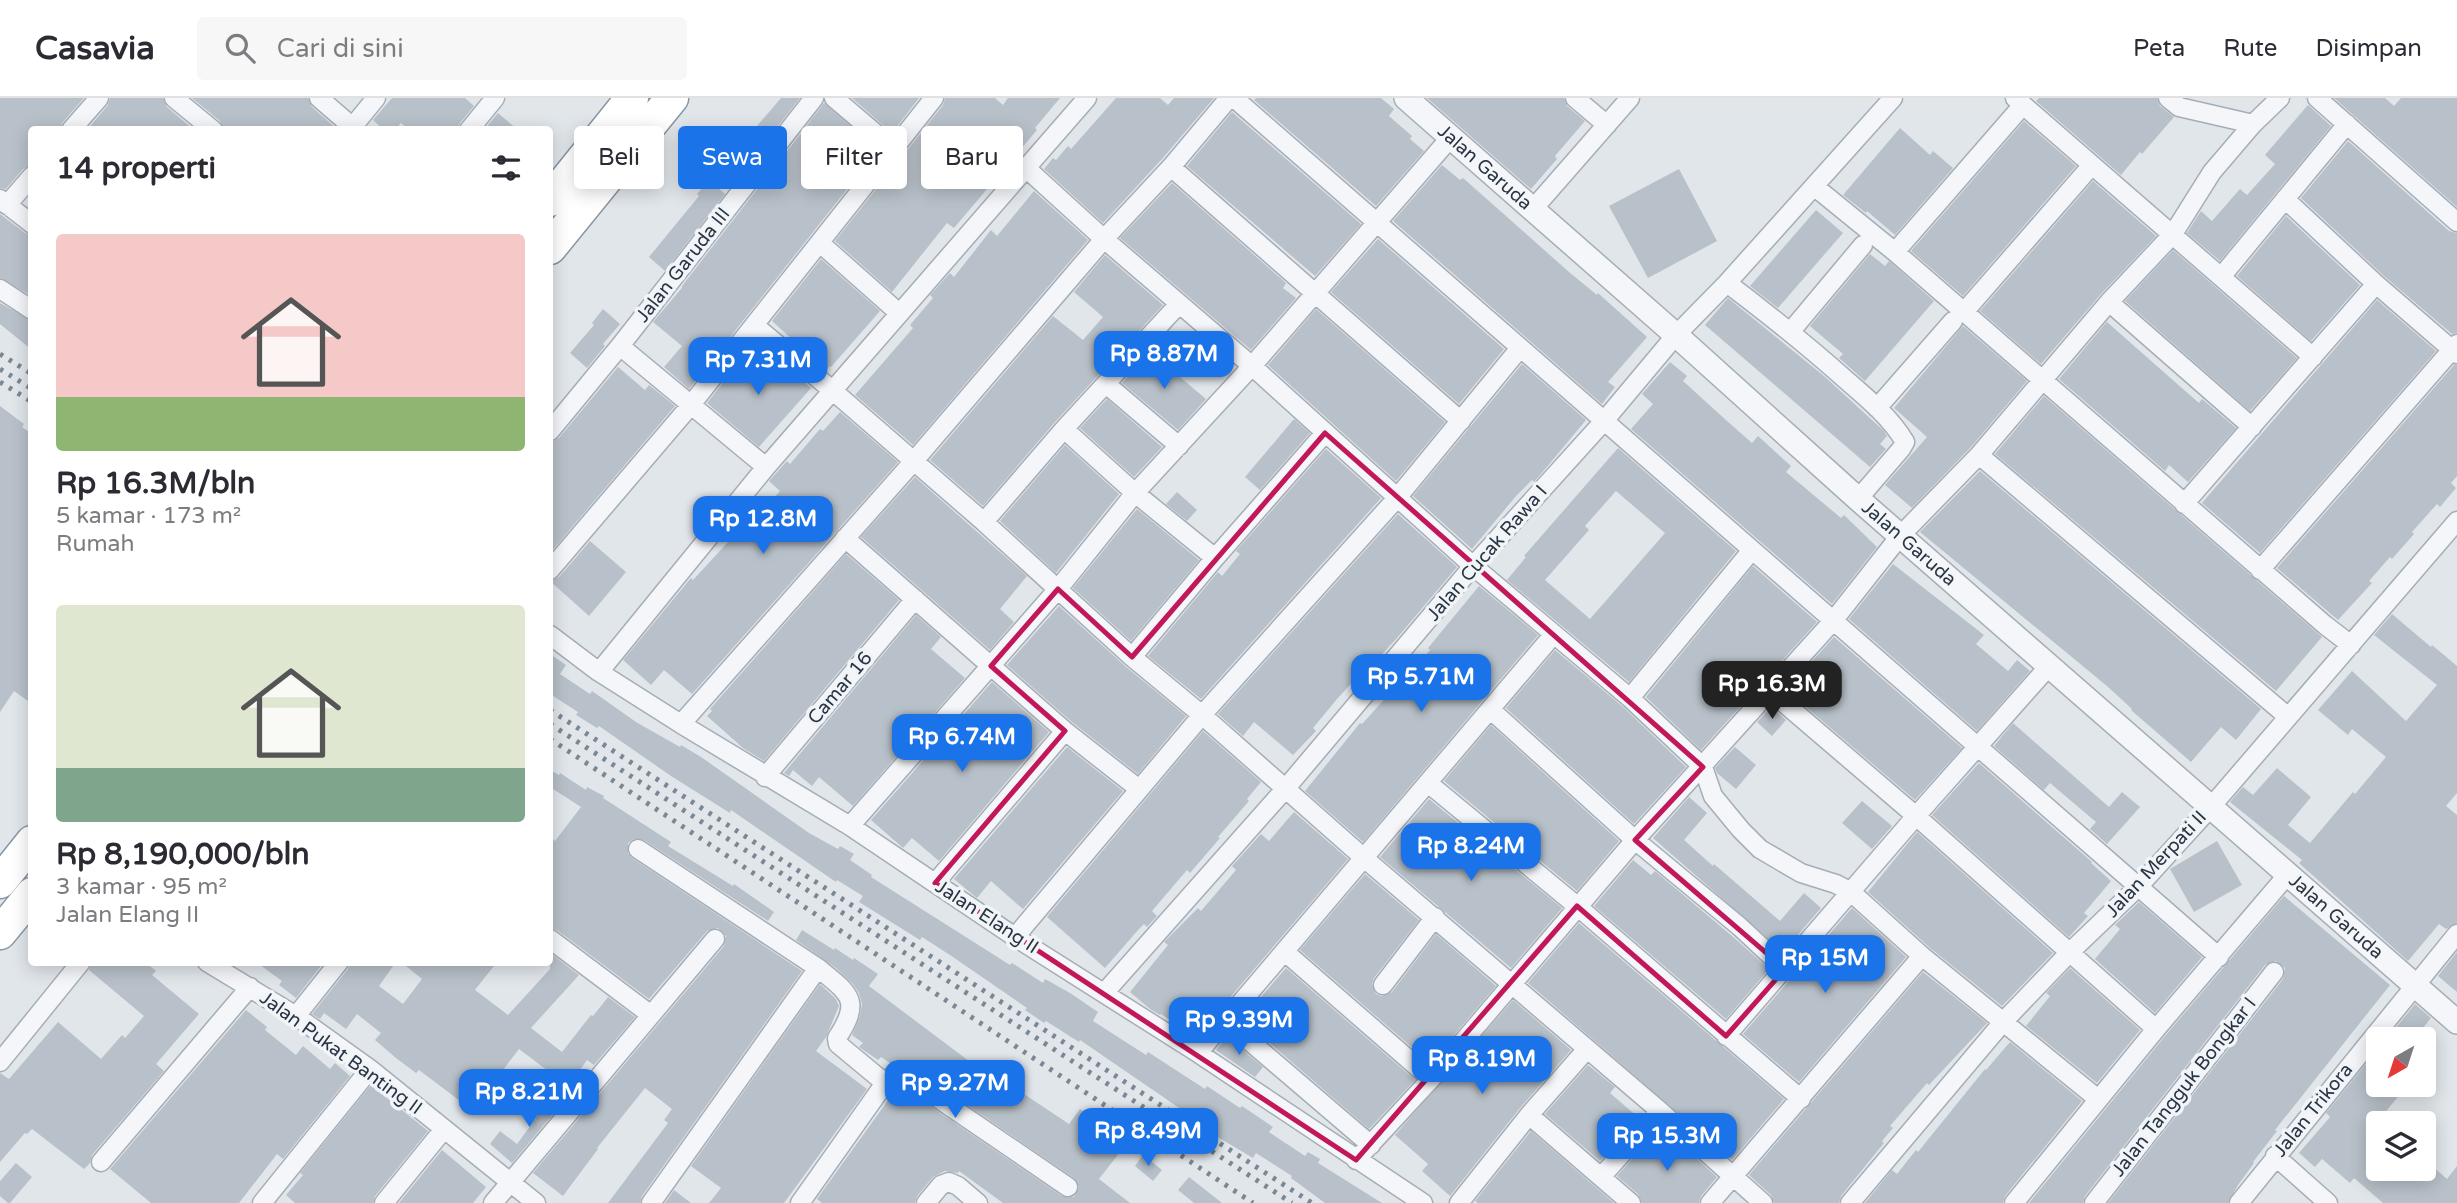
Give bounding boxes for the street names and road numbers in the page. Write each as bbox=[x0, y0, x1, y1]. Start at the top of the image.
street label: Jalan Garuda bbox=[1433, 120, 1537, 214]
street label: Jalan Garuda III bbox=[631, 203, 735, 327]
street label: Jalan Cucak Rawa I bbox=[1422, 481, 1552, 625]
street label: Jalan Garuda bbox=[1857, 496, 1961, 591]
street label: Camar 16 bbox=[803, 647, 877, 729]
street label: Jalan Merpati II bbox=[2101, 806, 2211, 922]
street label: Jalan Garuda bbox=[2284, 869, 2388, 964]
street label: Jalan Elang II bbox=[931, 876, 1043, 958]
street label: Jalan Pukat Banting II bbox=[256, 987, 426, 1119]
street label: Jalan Tangguk Bongkar I bbox=[2107, 993, 2261, 1181]
street label: Jalan Trikora bbox=[2269, 1059, 2357, 1161]

